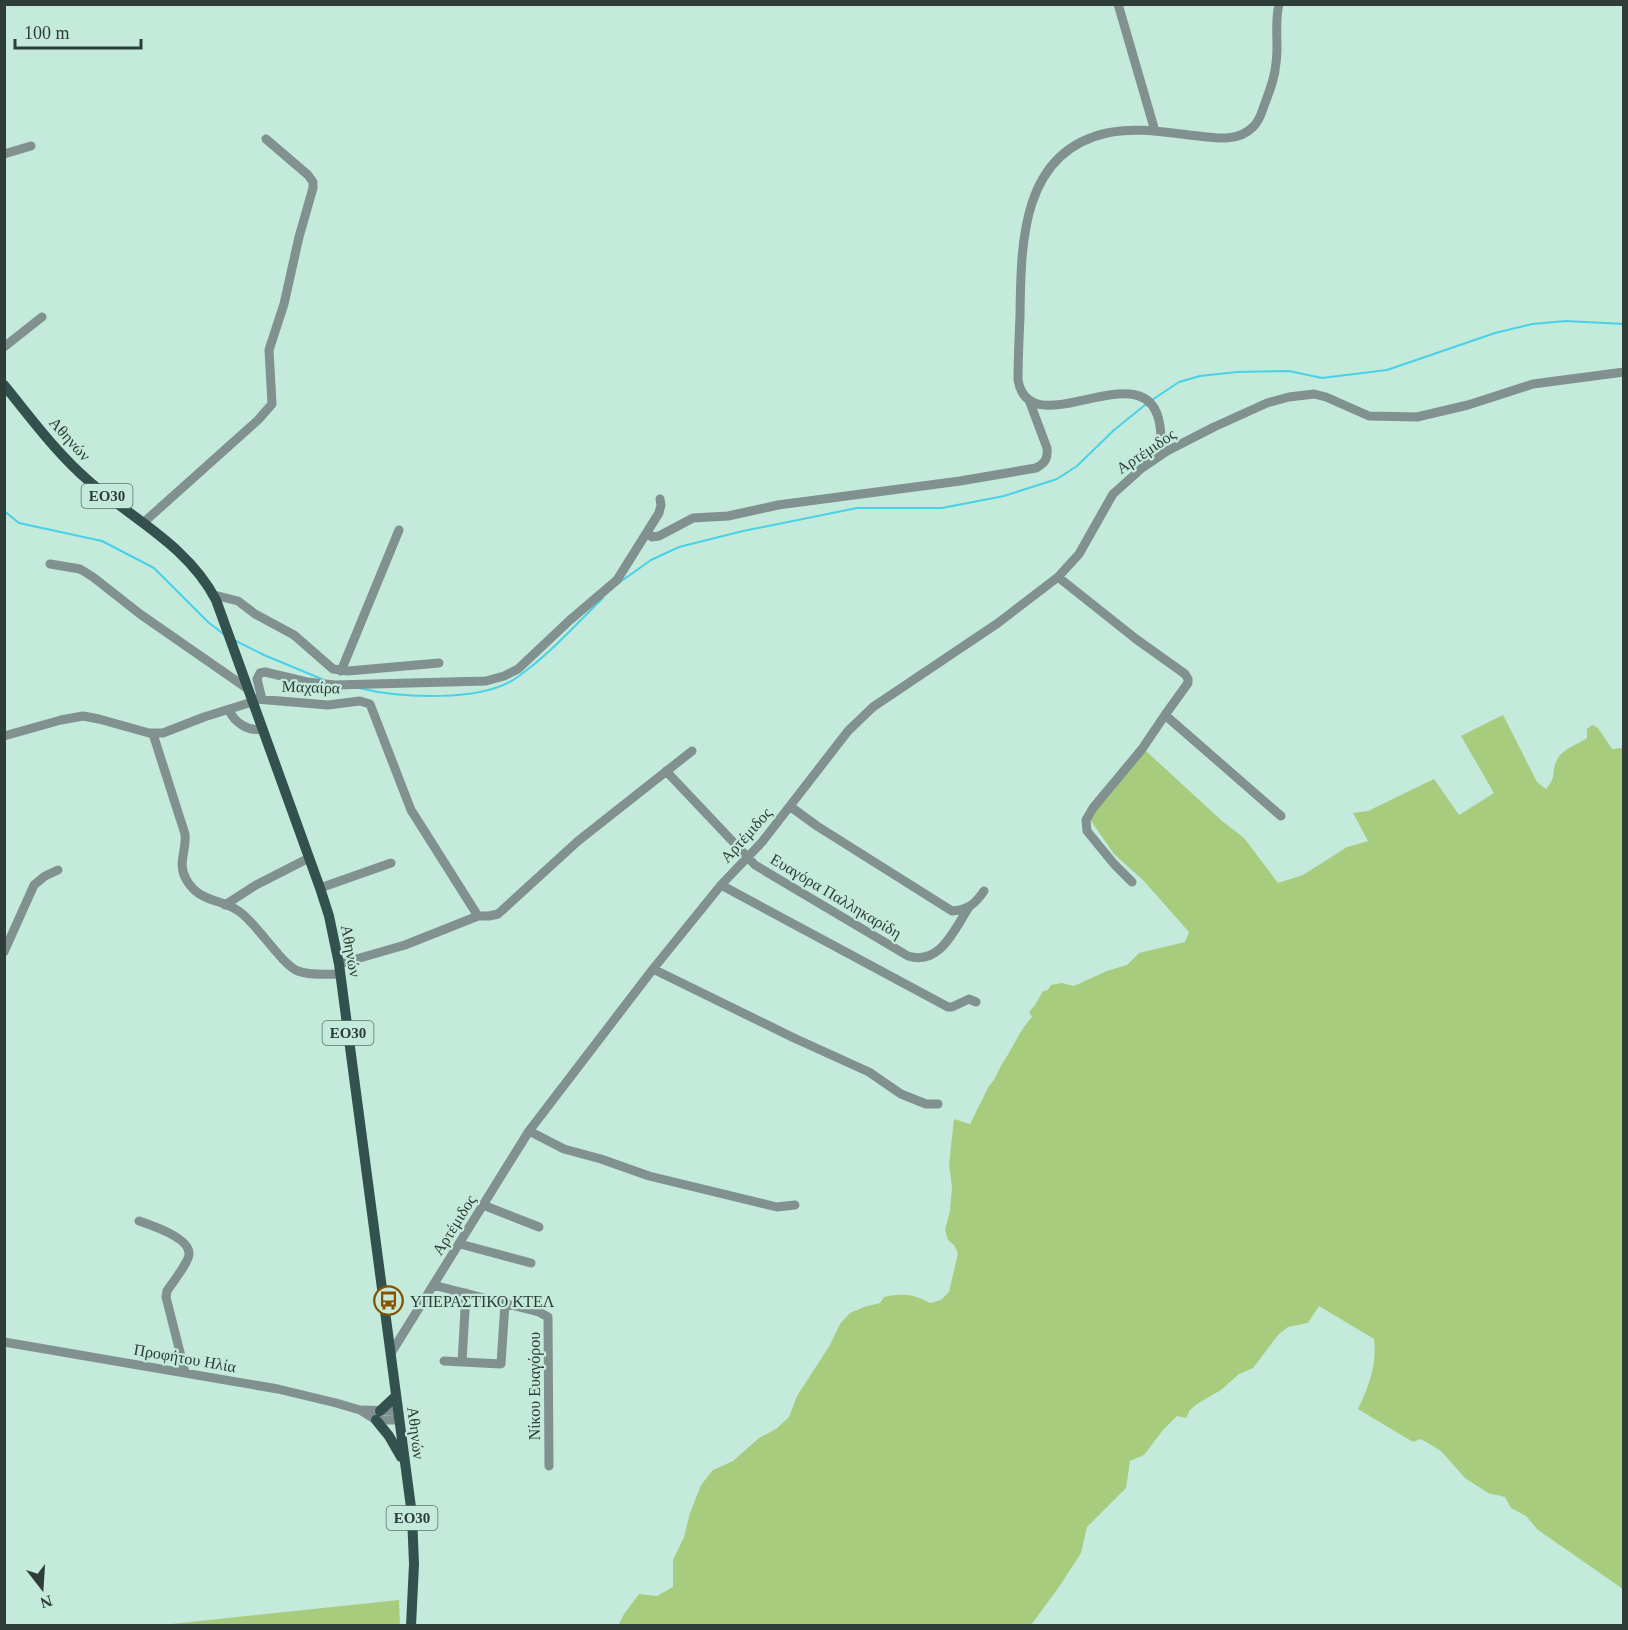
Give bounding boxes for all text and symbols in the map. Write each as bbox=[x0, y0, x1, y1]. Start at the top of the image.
scale bar bbox=[15, 12, 141, 50]
text: 100 m bbox=[24, 23, 70, 43]
street label: Αθηνών bbox=[45, 414, 94, 465]
street label: Αρτέμιδος bbox=[1113, 425, 1180, 478]
road number: ΕΟ30 bbox=[82, 484, 132, 508]
street label: Μαχαίρα bbox=[281, 677, 341, 698]
street label: Αρτέμιδος bbox=[717, 804, 776, 866]
street label: Ευαγόρα Παλληκαρίδη bbox=[767, 850, 905, 943]
street label: Αθηνών bbox=[337, 924, 364, 979]
road number: ΕΟ30 bbox=[322, 1021, 374, 1045]
street label: Αρτέμιδος bbox=[429, 1191, 480, 1259]
bus stop icon: ΥΠΕΡΑΣΤΙΚΟ ΚΤΕΛ bbox=[373, 1285, 405, 1317]
place label: ΥΠΕΡΑΣΤΙΚΟ ΚΤΕΛ bbox=[410, 1293, 555, 1310]
street label: Νίκου Ευαγόρου bbox=[526, 1332, 544, 1440]
street label: Προφήτου Ηλία bbox=[132, 1341, 238, 1376]
street label: Αθηνών bbox=[403, 1406, 428, 1460]
road number: ΕΟ30 bbox=[386, 1506, 438, 1530]
north arrow bbox=[12, 1558, 72, 1618]
text: N bbox=[38, 1592, 54, 1612]

